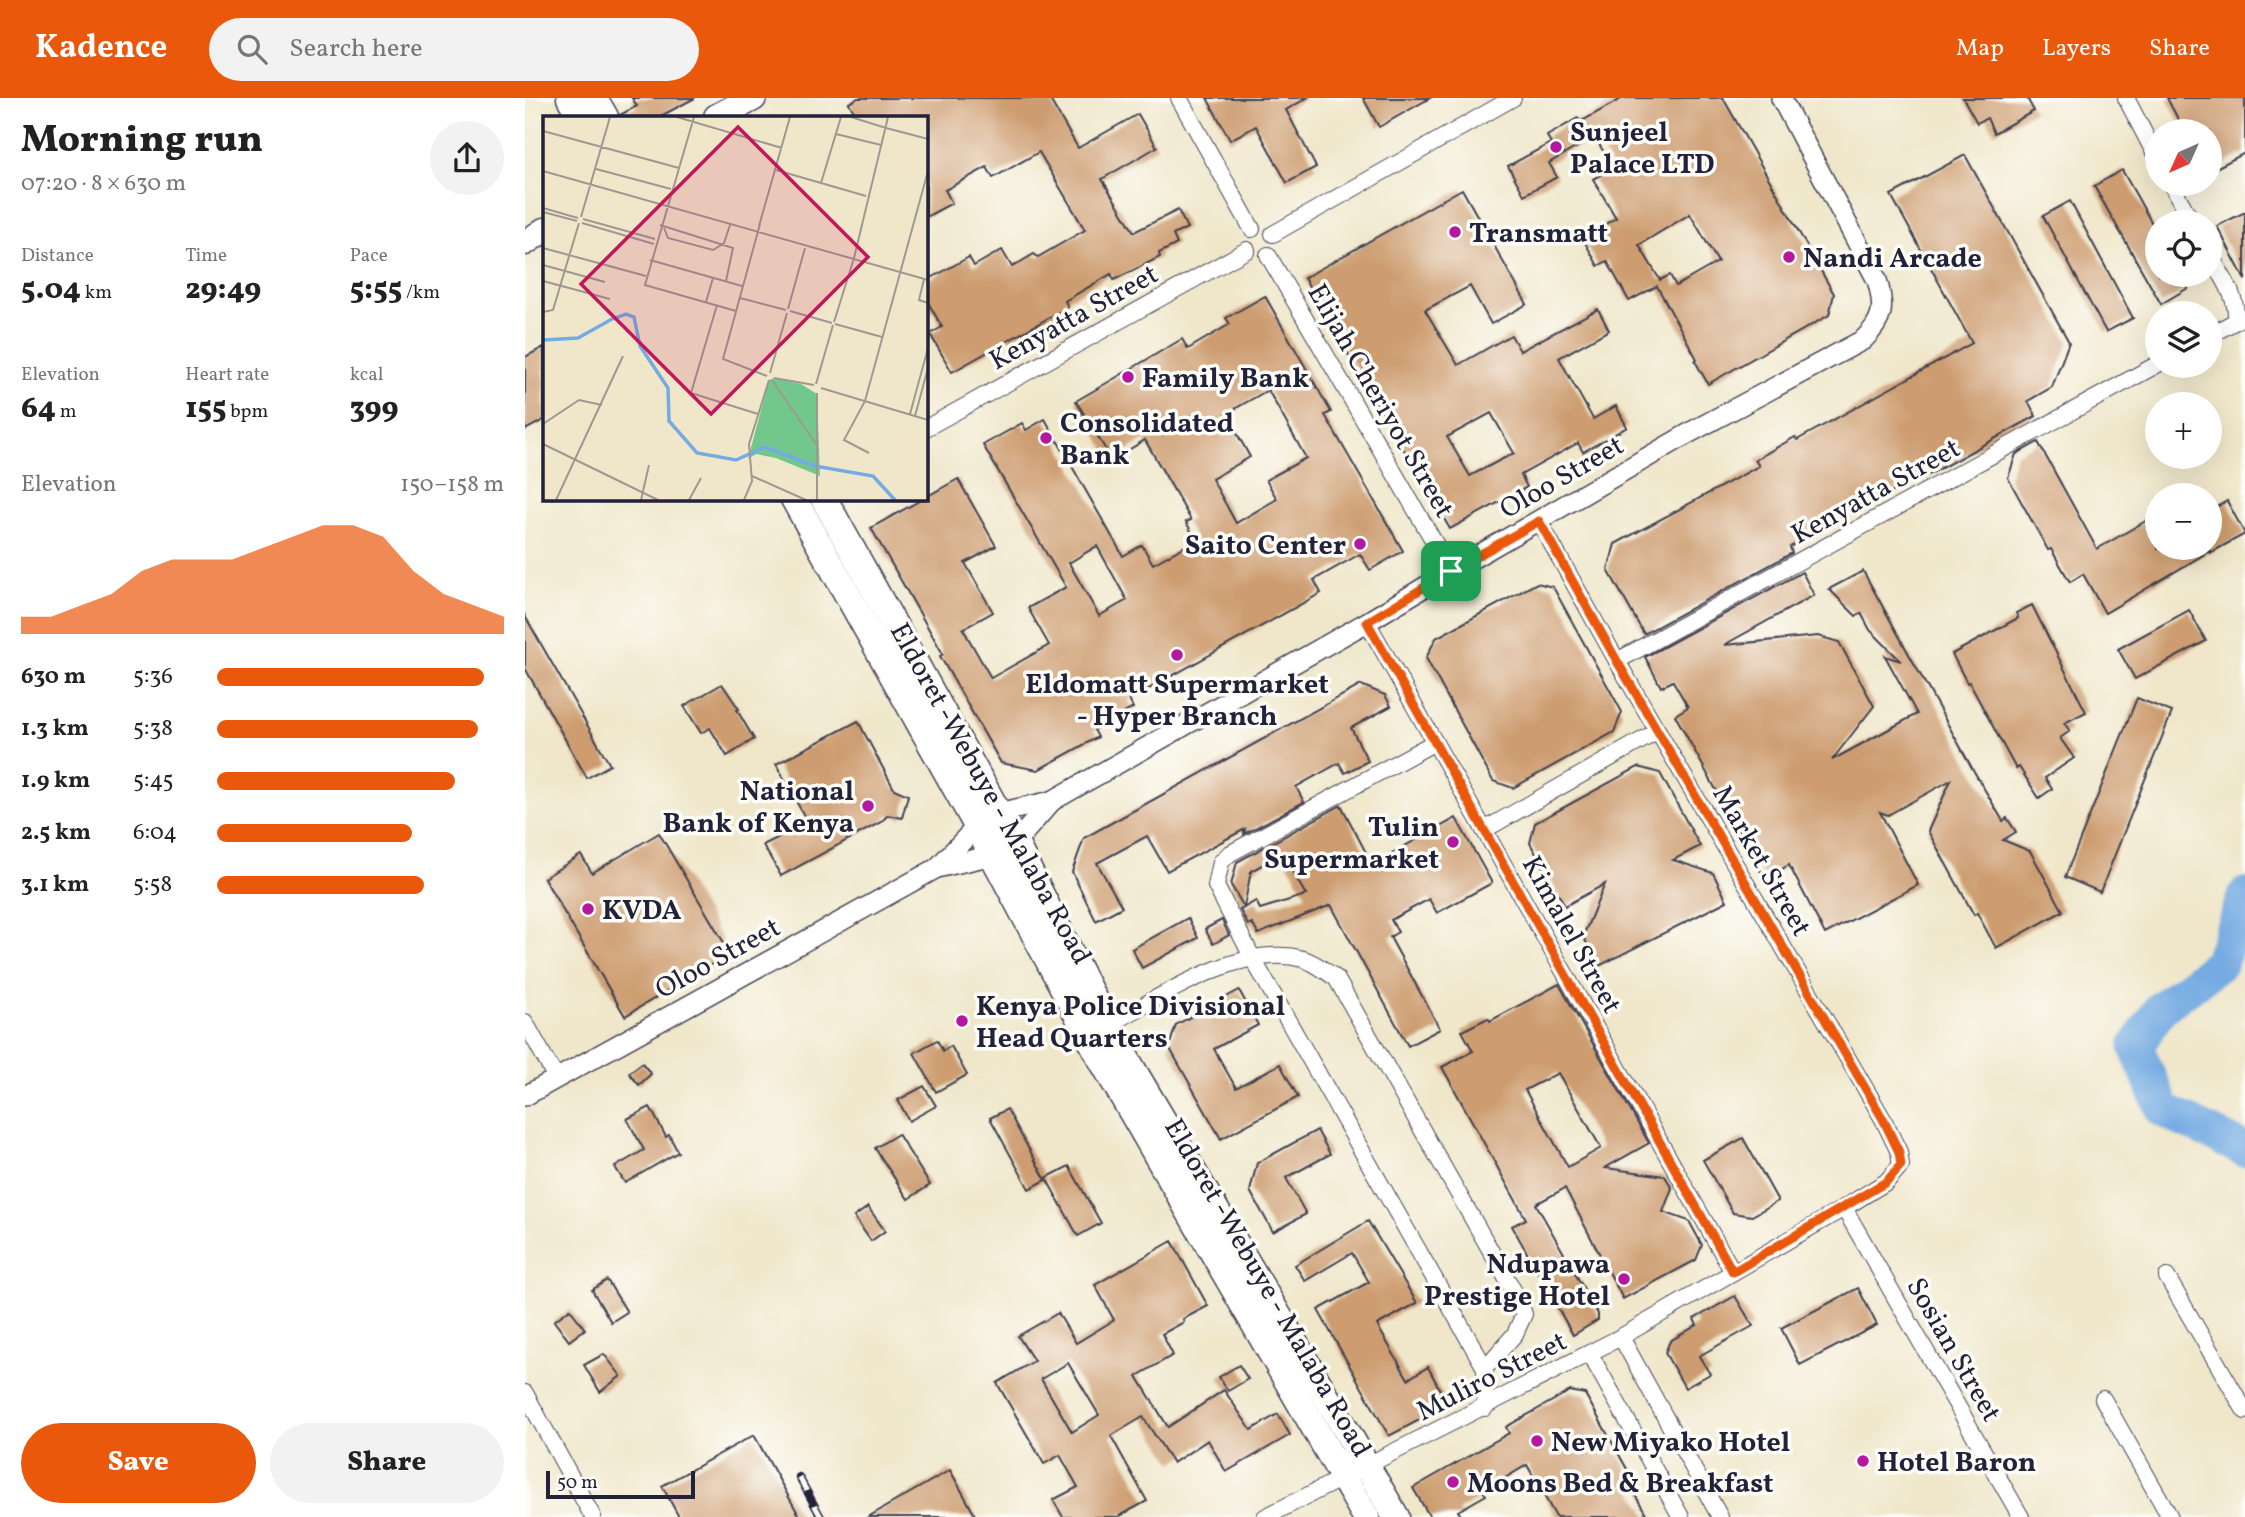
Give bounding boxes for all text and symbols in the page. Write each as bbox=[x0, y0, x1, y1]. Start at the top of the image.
search box bbox=[209, 18, 699, 81]
text: Kadence bbox=[35, 26, 167, 72]
icon: search bbox=[233, 30, 271, 68]
text: Search here bbox=[289, 31, 423, 67]
text: Map bbox=[1956, 32, 2004, 66]
text: Layers bbox=[2042, 32, 2111, 66]
text: Share bbox=[2149, 32, 2210, 66]
place label: Sunjeel Palace LTD bbox=[1570, 114, 1715, 185]
text: Morning run bbox=[21, 115, 263, 168]
inset map bbox=[543, 116, 927, 500]
north arrow bbox=[2145, 119, 2223, 196]
map controls bbox=[2145, 119, 2222, 560]
button: share bbox=[430, 121, 504, 195]
marker: Sunjeel Palace LTD bbox=[1548, 139, 1564, 155]
text: 07:20 · 8 × 630 m bbox=[21, 168, 186, 200]
button: locate bbox=[2145, 210, 2222, 287]
place label: Transmatt bbox=[1469, 215, 1608, 254]
marker: Transmatt bbox=[1447, 224, 1463, 240]
place label: Nandi Arcade bbox=[1803, 240, 1982, 279]
text: Distance bbox=[21, 243, 94, 269]
text: Time bbox=[185, 243, 227, 269]
text: Pace bbox=[350, 243, 388, 269]
marker: Nandi Arcade bbox=[1781, 249, 1797, 265]
street label: Kenyatta Street bbox=[983, 256, 1166, 381]
text: 5.04 bbox=[21, 269, 81, 311]
text: 29:49 bbox=[185, 269, 261, 311]
text: 5:55 bbox=[350, 269, 402, 311]
street label: Elijah Cheriyot Street bbox=[1297, 277, 1463, 526]
text: km bbox=[81, 280, 112, 306]
text: /km bbox=[402, 280, 440, 306]
button: layers bbox=[2145, 301, 2222, 378]
place label: Family Bank bbox=[1142, 360, 1309, 399]
text: Elevation bbox=[21, 362, 100, 388]
text: Heart rate bbox=[185, 362, 269, 388]
text: kcal bbox=[350, 362, 383, 388]
marker: Family Bank bbox=[1120, 369, 1136, 385]
text: 64 bbox=[21, 388, 56, 430]
text: 155 bbox=[185, 388, 226, 430]
text: 399 bbox=[350, 388, 399, 430]
button: + bbox=[2145, 392, 2222, 469]
text: m bbox=[56, 399, 77, 425]
text: bpm bbox=[226, 399, 268, 425]
place label: Consolidated Bank bbox=[1060, 405, 1234, 476]
street label: Oloo Street bbox=[1493, 427, 1632, 529]
marker: Consolidated Bank bbox=[1038, 430, 1054, 446]
street label: Kenyatta Street bbox=[1785, 430, 1968, 555]
text: Elevation bbox=[21, 469, 117, 501]
text: 150–158 m bbox=[400, 469, 504, 501]
button: − bbox=[2145, 483, 2222, 560]
place label: Saito Center bbox=[1185, 527, 1346, 566]
marker: Saito Center bbox=[1352, 536, 1368, 552]
pin bbox=[1421, 541, 1481, 601]
icon: arrive bbox=[1432, 552, 1470, 590]
street label: Eldoret -Webuye - Malaba Road bbox=[879, 616, 1100, 972]
marker: Eldomatt Supermarket - Hyper Branch bbox=[1169, 647, 1185, 663]
text: 630 m bbox=[21, 661, 86, 693]
text: 5:36 bbox=[133, 661, 173, 693]
place label: Eldomatt Supermarket - Hyper Branch bbox=[1025, 666, 1329, 737]
text: 1.3 km bbox=[21, 713, 89, 745]
text: 5:38 bbox=[133, 713, 173, 745]
text: 1.9 km bbox=[21, 765, 90, 797]
text: 5:45 bbox=[133, 765, 174, 797]
place label: National Bank of Kenya bbox=[663, 773, 854, 844]
street label: Market Street bbox=[1702, 778, 1820, 944]
marker: National Bank of Kenya bbox=[860, 798, 876, 814]
place label: Tulin Supermarket bbox=[1264, 809, 1439, 880]
text: 2.5 km bbox=[21, 817, 91, 849]
text: 6:04 bbox=[133, 817, 177, 849]
marker: Tulin Supermarket bbox=[1445, 834, 1461, 850]
street label: Kimalel Street bbox=[1511, 849, 1630, 1021]
text: 3.1 km bbox=[21, 869, 89, 901]
text: 5:58 bbox=[133, 869, 172, 901]
place label: KVDA bbox=[602, 892, 681, 931]
marker: KVDA bbox=[580, 901, 596, 917]
street label: Oloo Street bbox=[649, 909, 788, 1010]
place label: Kenya Police Divisional Head Quarters bbox=[976, 988, 1285, 1059]
marker: Kenya Police Divisional Head Quarters bbox=[954, 1013, 970, 1029]
street label: Eldoret -Webuye - Malaba Road bbox=[1154, 1112, 1380, 1465]
place label: Ndupawa Prestige Hotel bbox=[1424, 1246, 1610, 1317]
marker: Ndupawa Prestige Hotel bbox=[1616, 1271, 1632, 1287]
street label: Sosian Street bbox=[1896, 1271, 2010, 1429]
street label: Muliro Street bbox=[1410, 1323, 1574, 1432]
button: Save bbox=[21, 1423, 256, 1503]
button: Share bbox=[270, 1423, 504, 1503]
place label: New Miyako Hotel bbox=[1551, 1424, 1790, 1463]
marker: New Miyako Hotel bbox=[1529, 1433, 1545, 1449]
place label: Hotel Baron bbox=[1877, 1444, 2036, 1483]
marker: Hotel Baron bbox=[1855, 1453, 1871, 1469]
place label: Moons Bed & Breakfast bbox=[1467, 1465, 1774, 1504]
scale bar bbox=[546, 1468, 695, 1500]
text: 50 m bbox=[557, 1470, 598, 1496]
marker: Moons Bed & Breakfast bbox=[1445, 1474, 1461, 1490]

